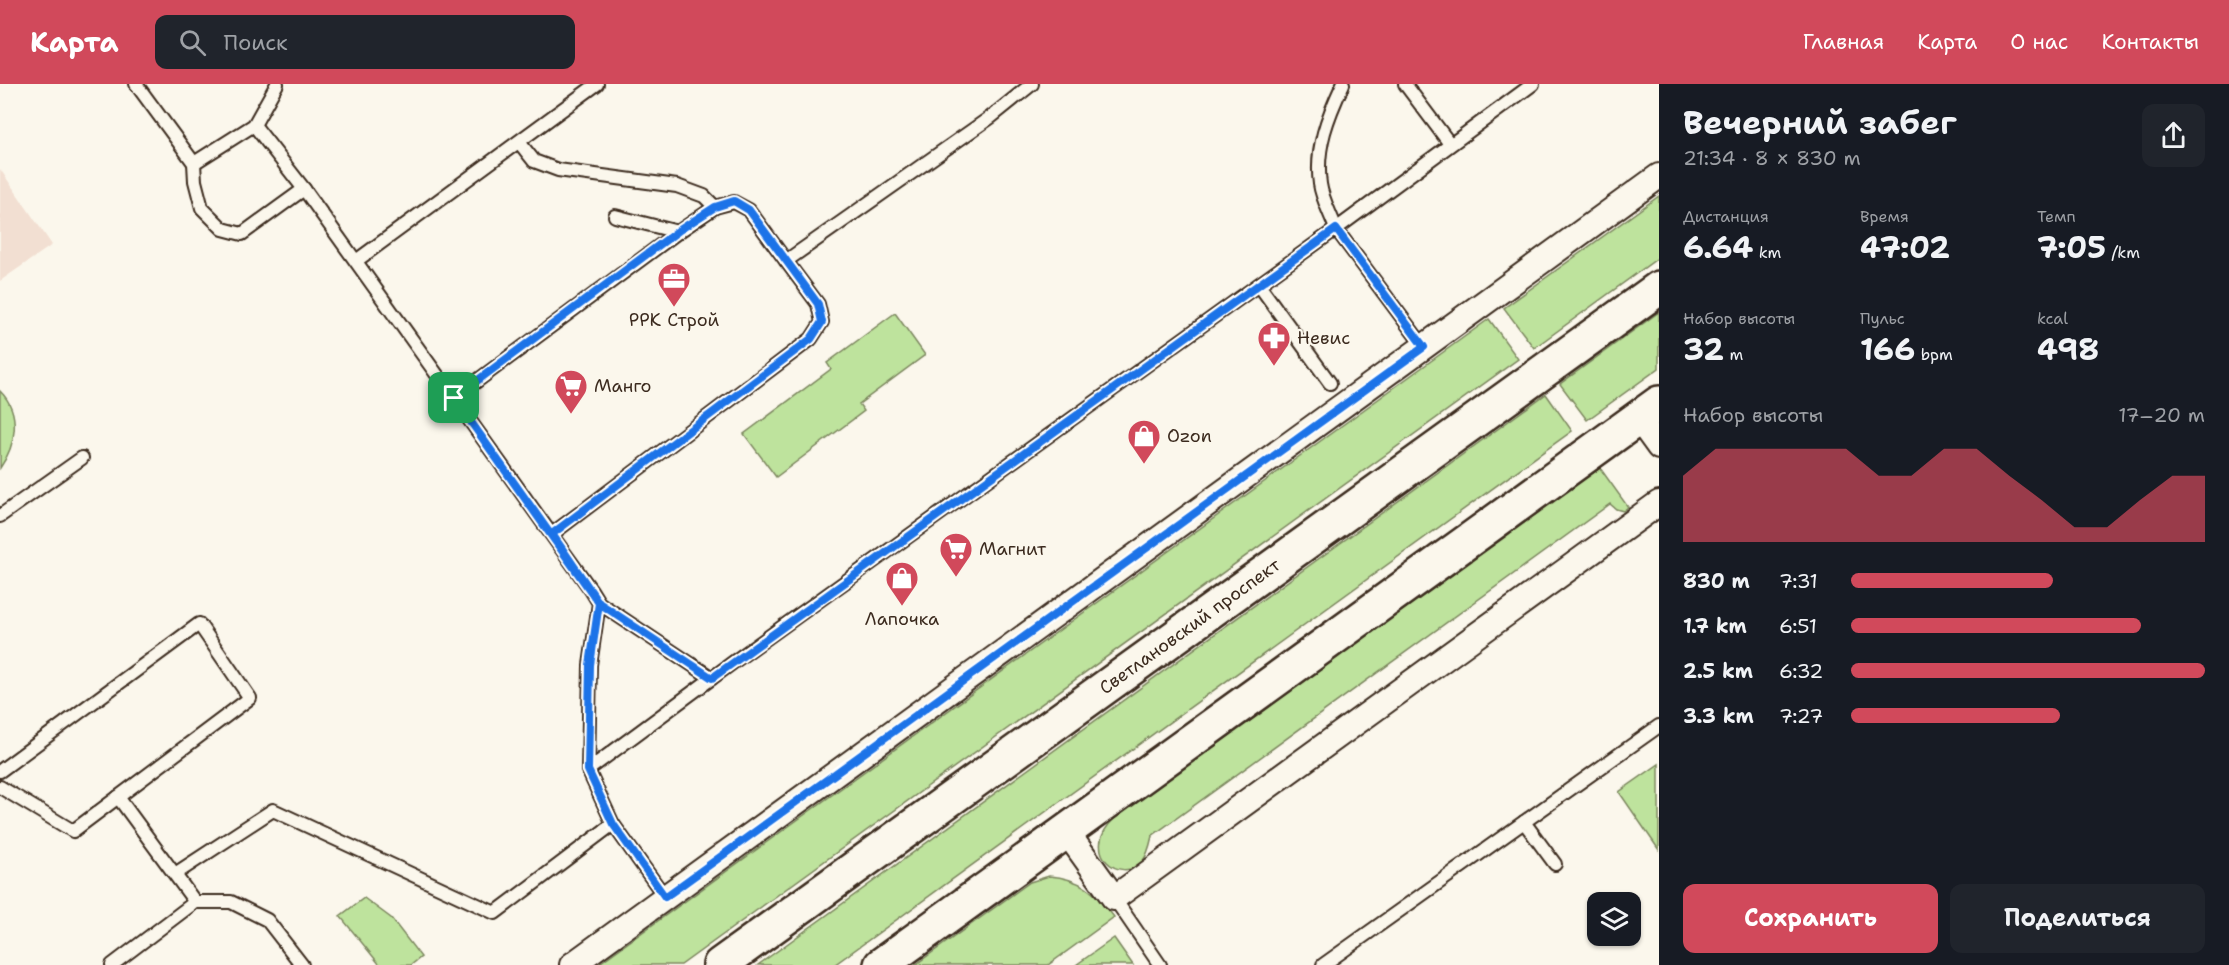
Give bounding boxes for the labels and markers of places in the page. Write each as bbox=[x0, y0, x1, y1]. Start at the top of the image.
office icon: РРК Строй bbox=[656, 261, 692, 308]
place label: РРК Строй bbox=[629, 308, 720, 332]
pharmacy icon: Невис bbox=[1256, 320, 1292, 367]
place label: Невис bbox=[1297, 326, 1350, 350]
supermarket icon: Манго bbox=[553, 368, 589, 415]
pin bbox=[428, 372, 479, 423]
place label: Манго bbox=[594, 374, 651, 398]
shop icon: Ozon bbox=[1126, 418, 1162, 465]
place label: Ozon bbox=[1167, 424, 1212, 448]
supermarket icon: Магнит bbox=[938, 531, 974, 578]
place label: Магнит bbox=[979, 537, 1047, 561]
shop icon: Лапочка bbox=[884, 560, 920, 607]
place label: Лапочка bbox=[865, 607, 939, 631]

